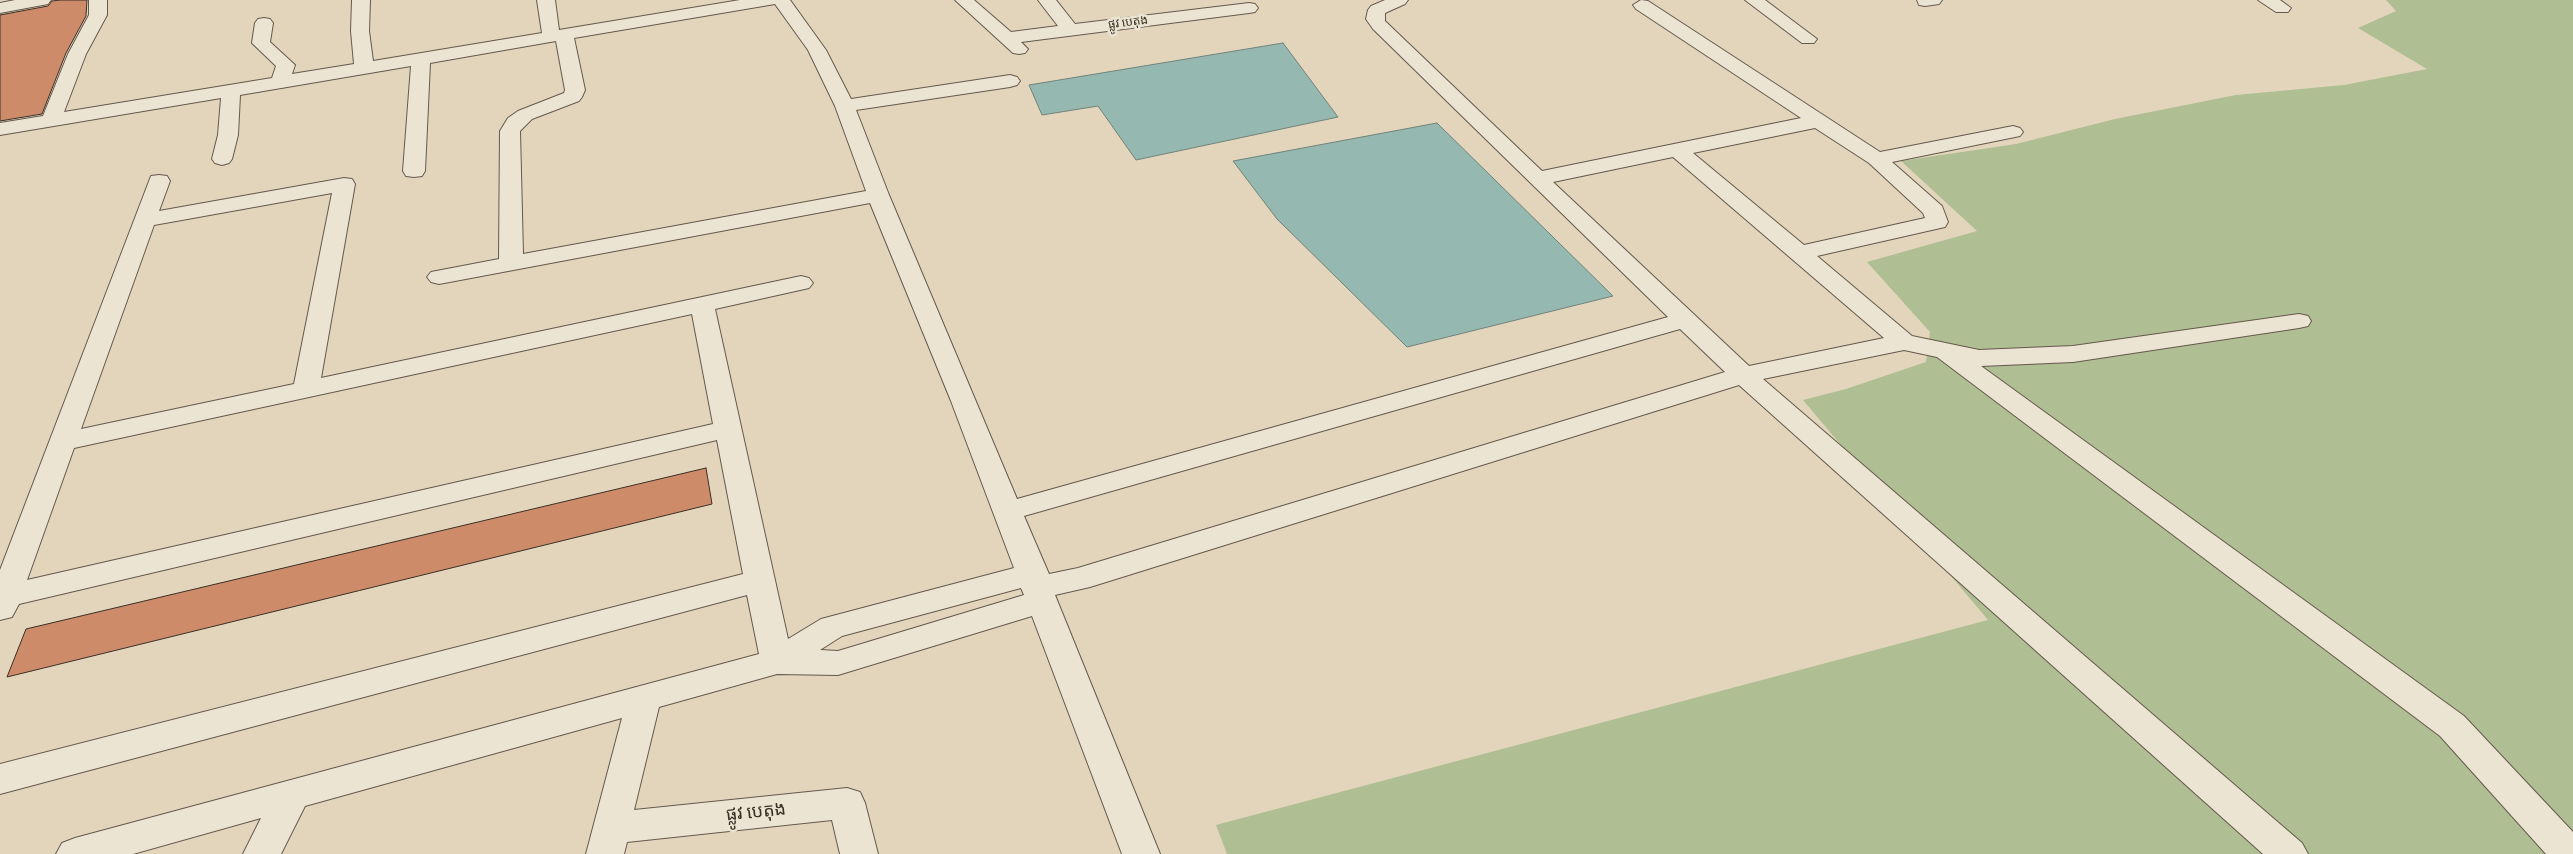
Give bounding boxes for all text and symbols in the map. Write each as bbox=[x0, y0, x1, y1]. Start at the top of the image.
street label: ផ្លូវ បេតុង bbox=[1107, 13, 1149, 33]
street label: ផ្លូវ បេតុង bbox=[725, 799, 787, 827]

